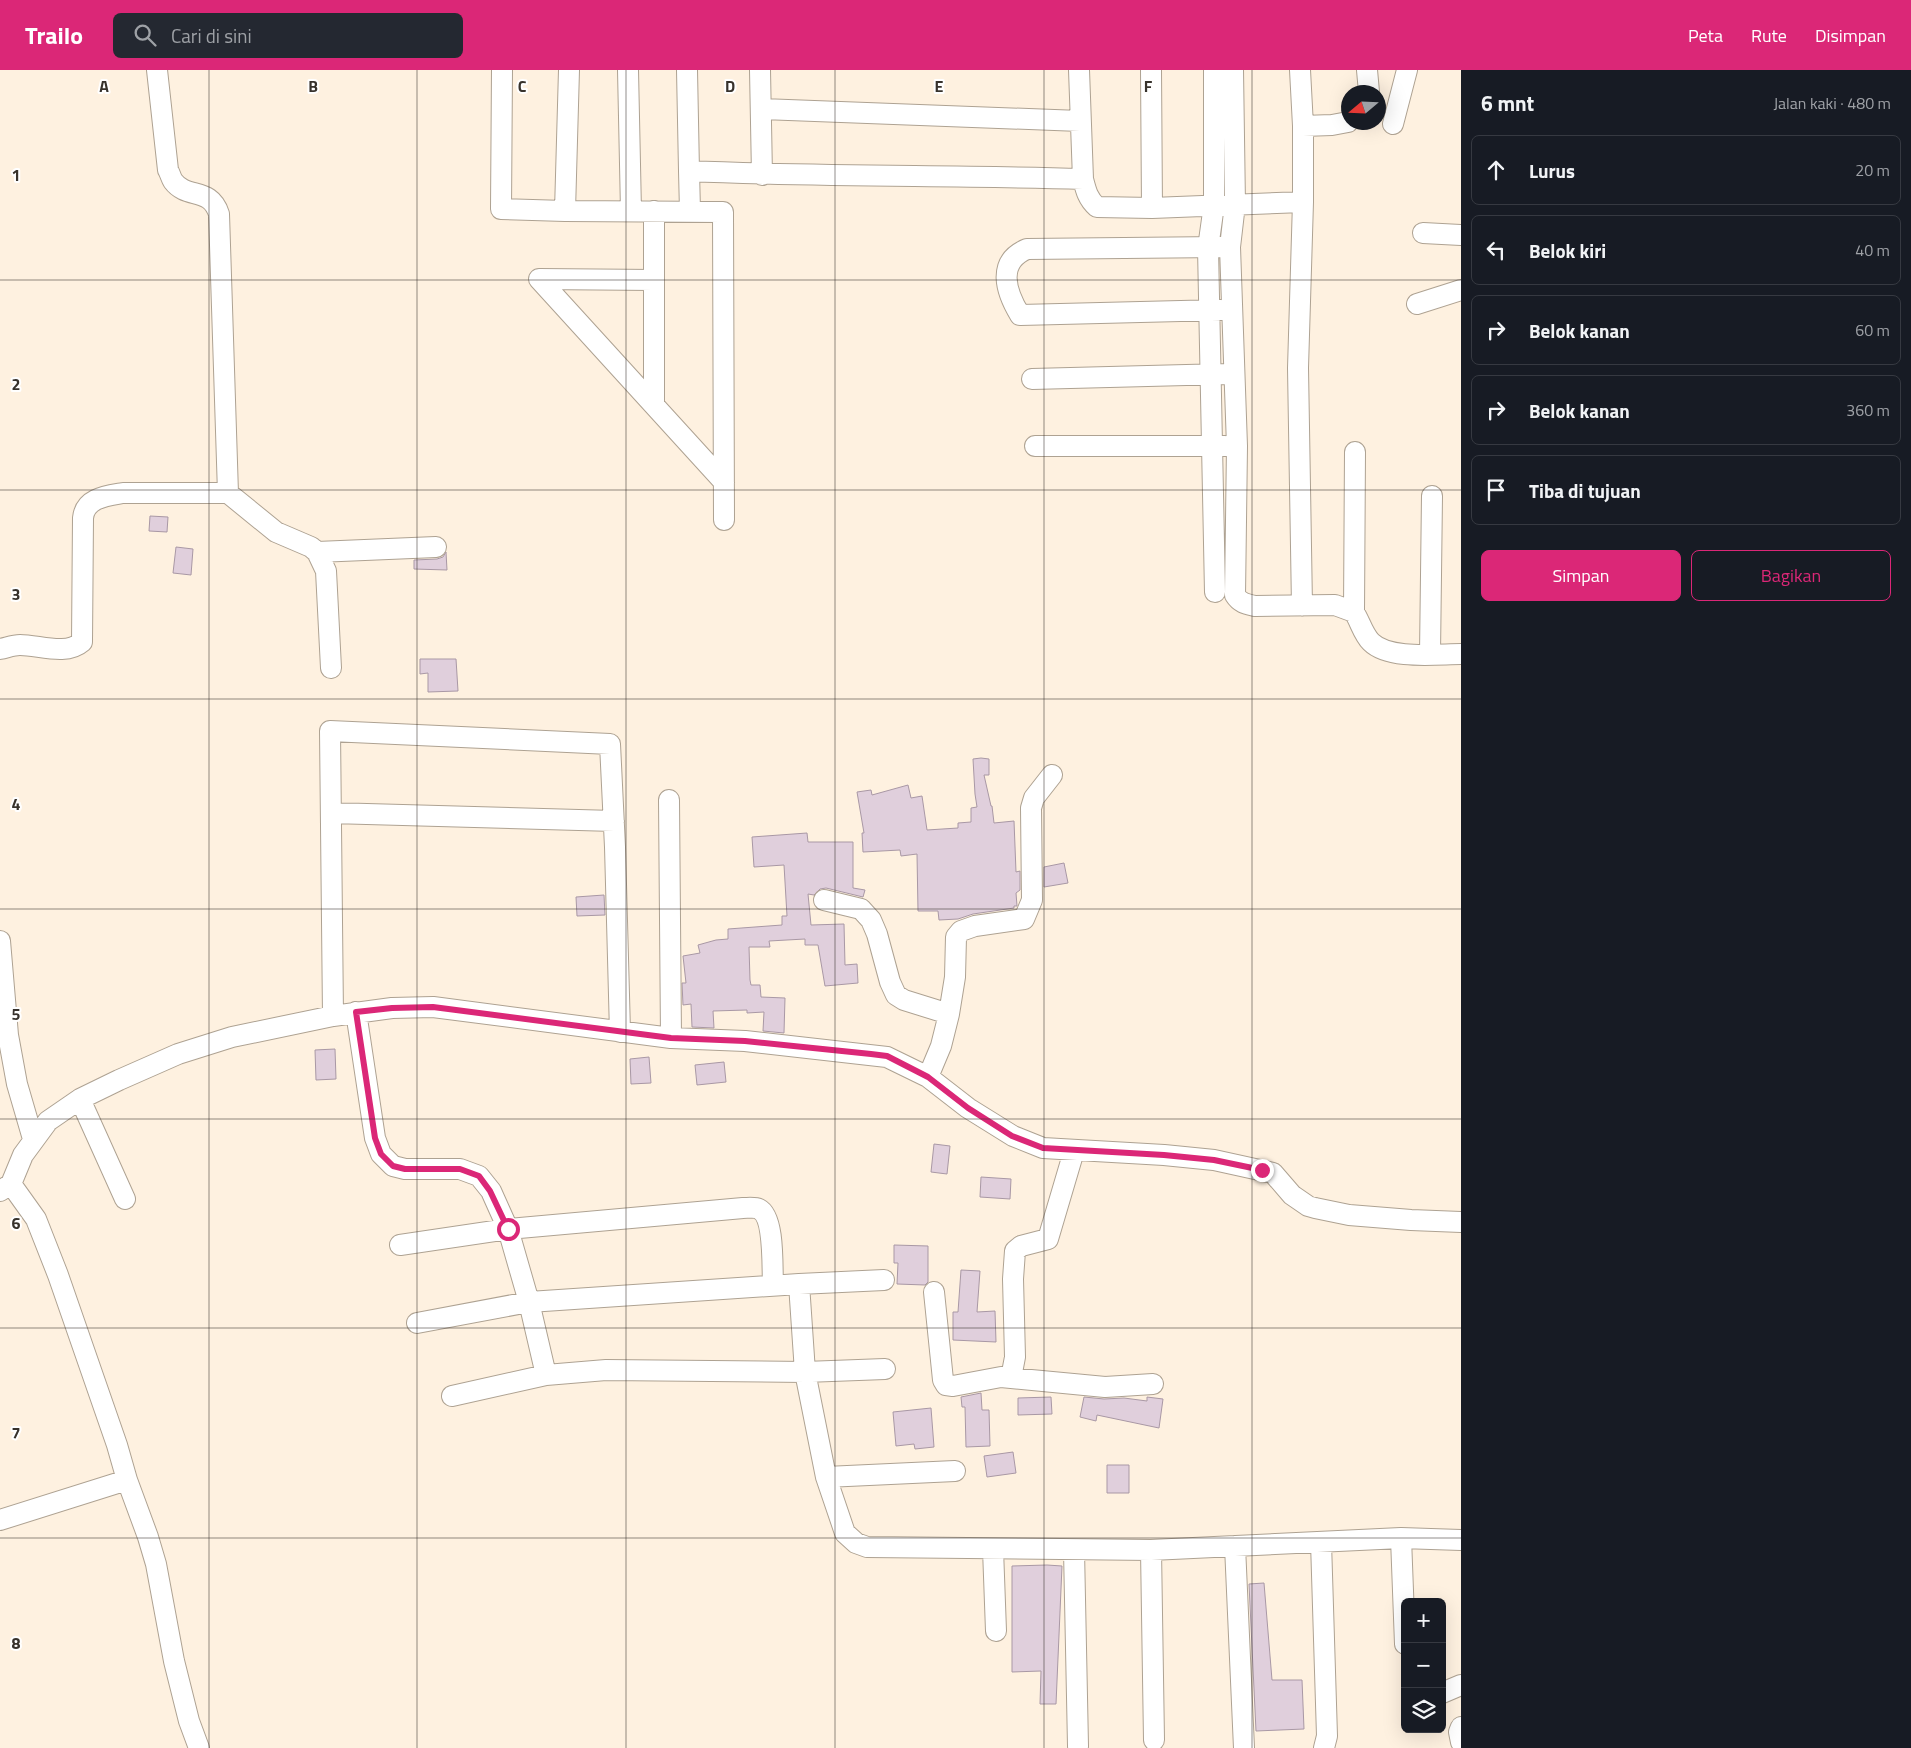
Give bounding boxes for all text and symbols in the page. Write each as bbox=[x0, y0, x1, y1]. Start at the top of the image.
search box bbox=[113, 13, 463, 58]
text: Trailo bbox=[25, 17, 83, 53]
icon: search bbox=[131, 21, 159, 49]
text: Cari di sini bbox=[171, 21, 252, 50]
text: Peta bbox=[1688, 22, 1723, 49]
text: Rute bbox=[1751, 22, 1787, 49]
text: Disimpan bbox=[1815, 22, 1886, 49]
text: A bbox=[99, 74, 109, 98]
text: B bbox=[308, 74, 318, 98]
text: C bbox=[518, 74, 527, 98]
text: D bbox=[725, 74, 735, 98]
text: E bbox=[935, 74, 944, 98]
text: F bbox=[1144, 74, 1153, 98]
north arrow bbox=[1341, 85, 1386, 130]
text: 6 mnt bbox=[1481, 87, 1534, 119]
text: Jalan kaki · 480 m bbox=[1773, 91, 1891, 115]
icon: ahead bbox=[1482, 156, 1510, 184]
text: Lurus bbox=[1529, 156, 1575, 185]
text: 20 m bbox=[1855, 158, 1890, 182]
text: 1 bbox=[12, 163, 20, 187]
icon: left bbox=[1482, 236, 1510, 264]
text: Belok kiri bbox=[1529, 236, 1606, 265]
text: 40 m bbox=[1855, 238, 1890, 262]
icon: right bbox=[1482, 316, 1510, 344]
text: Belok kanan bbox=[1529, 316, 1630, 345]
text: 60 m bbox=[1855, 318, 1890, 342]
text: 2 bbox=[12, 372, 20, 396]
icon: right bbox=[1482, 396, 1510, 424]
text: Belok kanan bbox=[1529, 396, 1630, 425]
text: 360 m bbox=[1846, 398, 1890, 422]
icon: arrive bbox=[1482, 476, 1510, 504]
text: Tiba di tujuan bbox=[1529, 476, 1641, 505]
button: Simpan bbox=[1481, 550, 1681, 601]
button: Bagikan bbox=[1691, 550, 1891, 601]
text: 3 bbox=[12, 582, 20, 606]
text: 4 bbox=[12, 792, 21, 816]
text: 5 bbox=[12, 1002, 21, 1026]
route end bbox=[1251, 1159, 1274, 1182]
text: 6 bbox=[12, 1211, 21, 1235]
route start bbox=[497, 1218, 520, 1241]
text: 7 bbox=[12, 1421, 20, 1445]
map controls bbox=[1401, 1598, 1446, 1733]
button: + bbox=[1401, 1598, 1446, 1643]
text: 8 bbox=[12, 1631, 21, 1655]
button: − bbox=[1401, 1643, 1446, 1688]
button: layers bbox=[1401, 1688, 1446, 1733]

